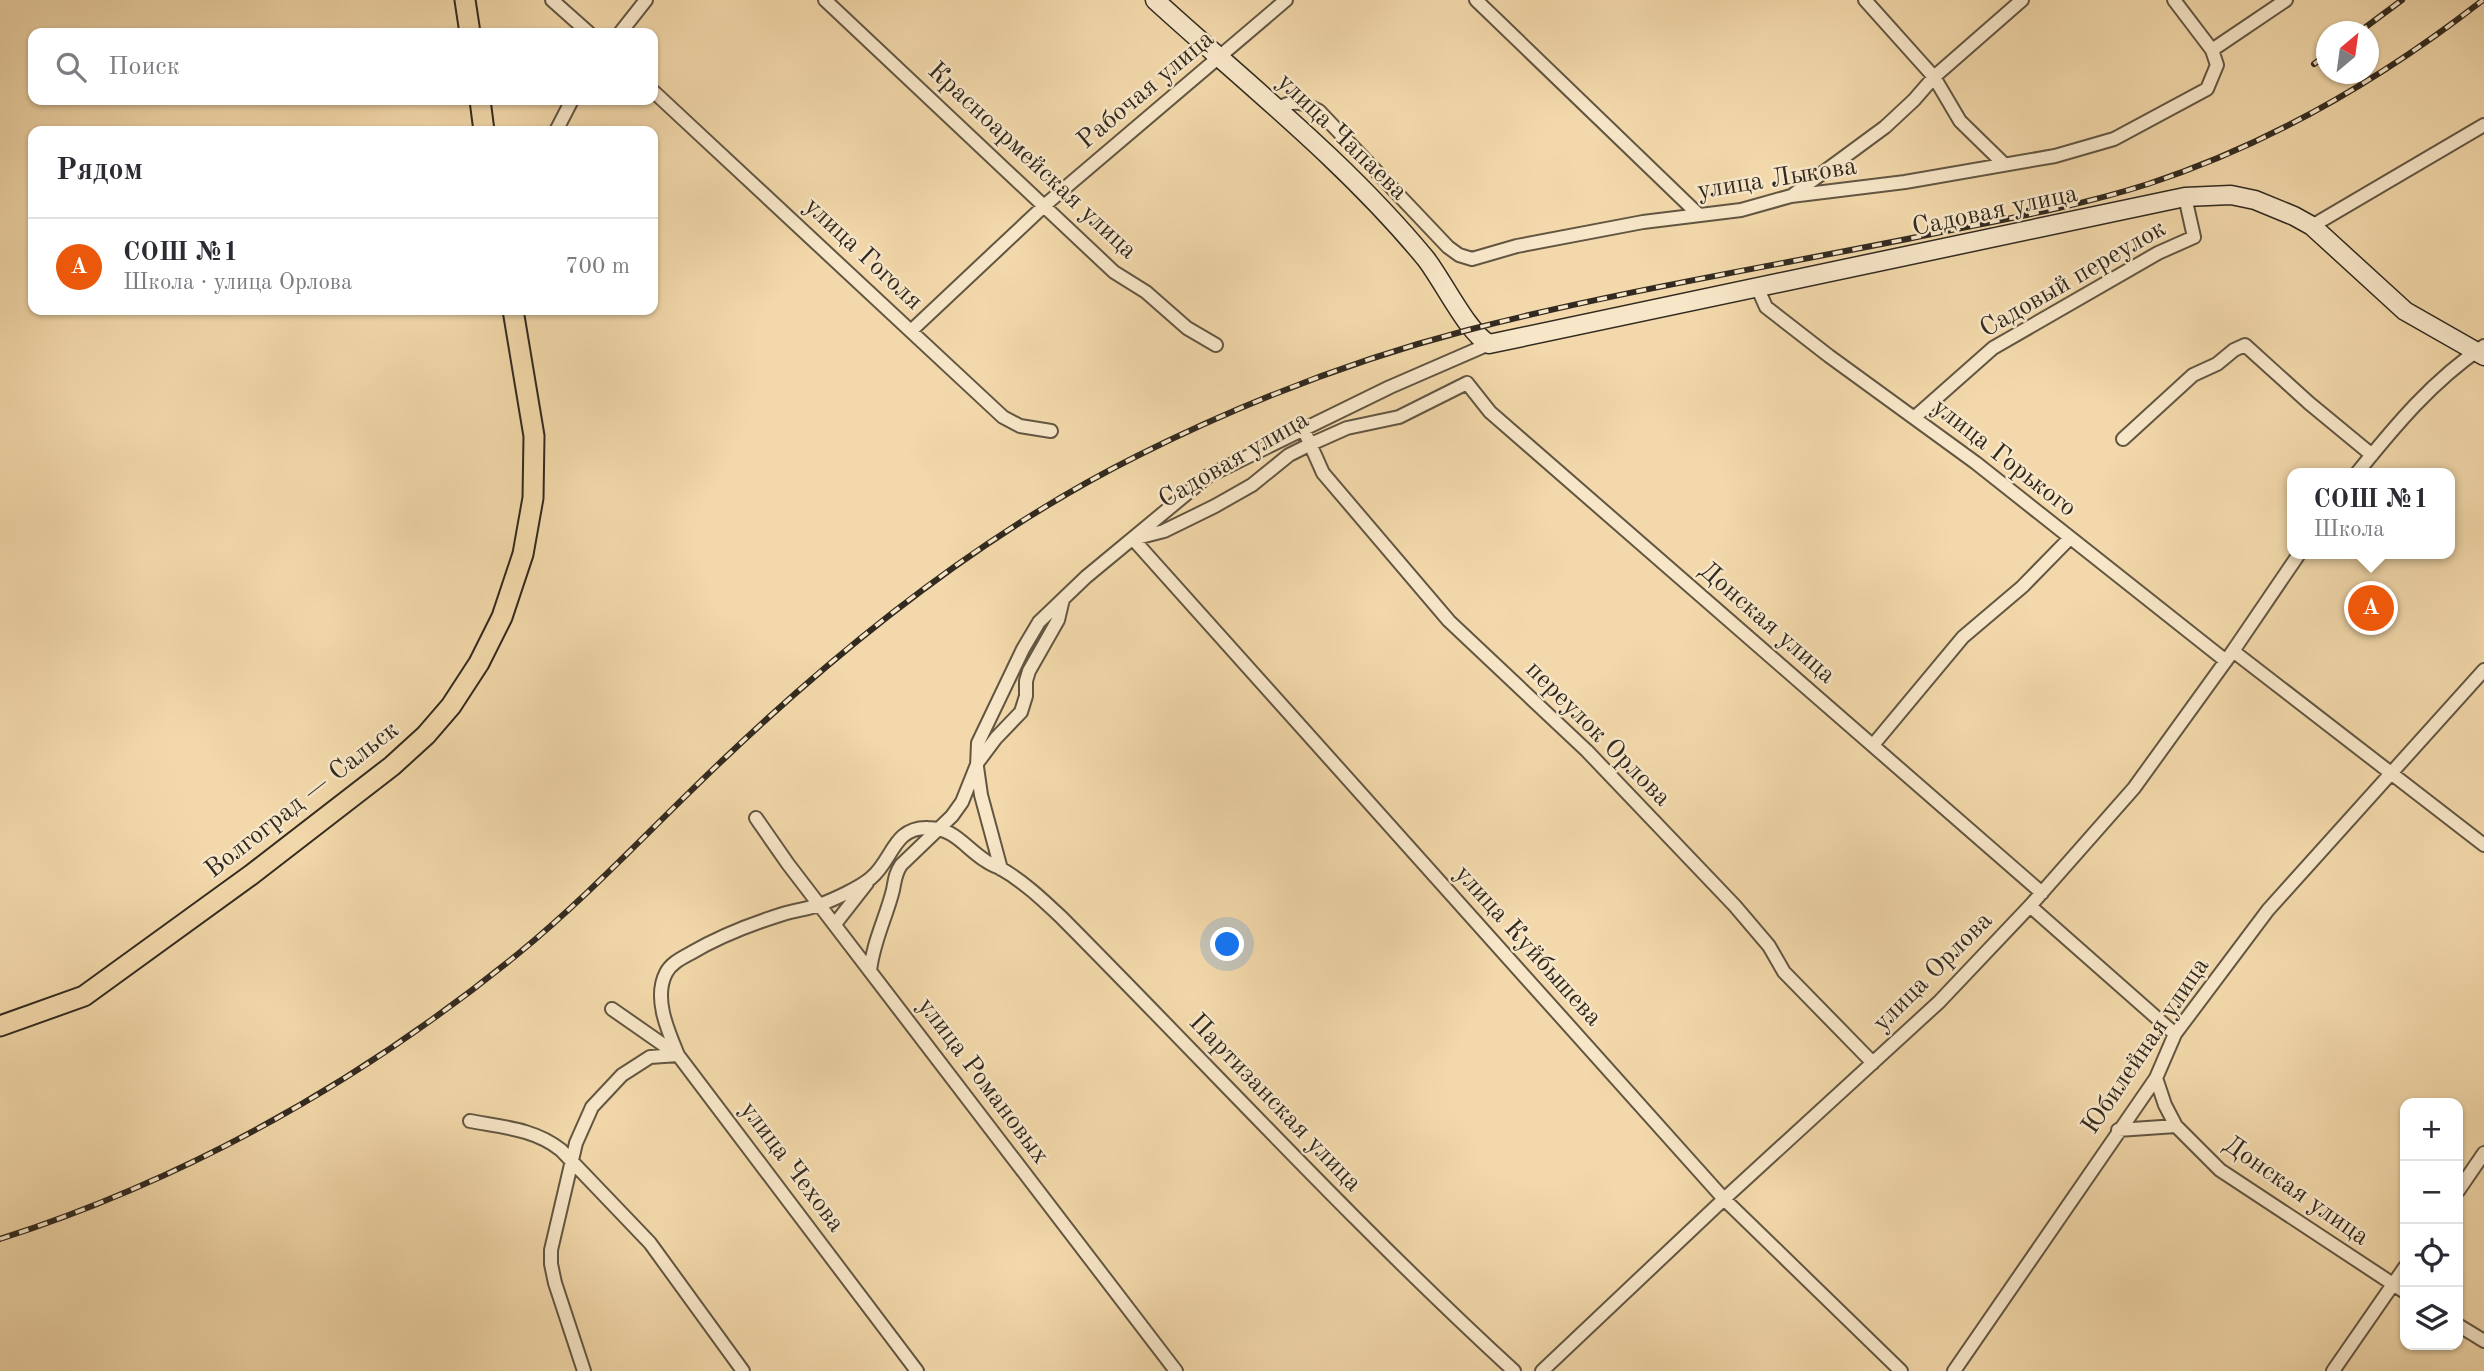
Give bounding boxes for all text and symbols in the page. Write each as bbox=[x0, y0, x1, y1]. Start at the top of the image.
north arrow bbox=[2316, 21, 2379, 84]
street label: Рабочая улица bbox=[1073, 25, 1219, 154]
search box bbox=[28, 28, 658, 105]
icon: search bbox=[52, 48, 90, 86]
text: Поиск bbox=[108, 54, 180, 80]
street label: Красноармейская улица bbox=[922, 58, 1142, 265]
street label: улица Чапаева bbox=[1272, 69, 1412, 206]
street label: улица Лыкова bbox=[1695, 154, 1859, 204]
text: Рядом bbox=[56, 156, 143, 186]
street label: Садовая улица bbox=[1910, 181, 2080, 241]
street label: улица Гоголя bbox=[799, 193, 927, 315]
street label: Садовый переулок bbox=[1976, 215, 2170, 343]
text: СОШ №1 bbox=[123, 240, 238, 266]
text: A bbox=[70, 255, 88, 278]
text: 700 m bbox=[565, 255, 630, 278]
text: Школа · улица Орлова bbox=[123, 271, 352, 294]
street label: улица Горького bbox=[1927, 394, 2081, 522]
street label: Садовая улица bbox=[1155, 407, 1314, 513]
popup bbox=[2287, 468, 2455, 559]
text: СОШ №1 bbox=[2313, 487, 2429, 513]
text: Школа bbox=[2313, 518, 2385, 541]
street label: Донская улица bbox=[1694, 557, 1840, 689]
pin: A bbox=[2348, 582, 2394, 634]
street label: переулок Орлова bbox=[1520, 656, 1676, 812]
street label: Волгоград — Сальск bbox=[200, 717, 404, 883]
street label: улица Куйбышева bbox=[1449, 861, 1607, 1031]
street label: улица Орлова bbox=[1868, 907, 1998, 1037]
your location bbox=[1210, 927, 1244, 961]
street label: Юбилейная улица bbox=[2078, 953, 2215, 1139]
street label: улица Романовых bbox=[912, 993, 1054, 1169]
street label: Партизанская улица bbox=[1184, 1009, 1366, 1197]
street label: улица Чехова bbox=[735, 1097, 849, 1237]
map controls bbox=[2400, 1098, 2463, 1350]
button: + bbox=[2400, 1098, 2463, 1161]
street label: Донская улица bbox=[2219, 1131, 2374, 1251]
button: − bbox=[2400, 1161, 2463, 1224]
button: locate bbox=[2400, 1224, 2463, 1287]
button: layers bbox=[2400, 1287, 2463, 1350]

